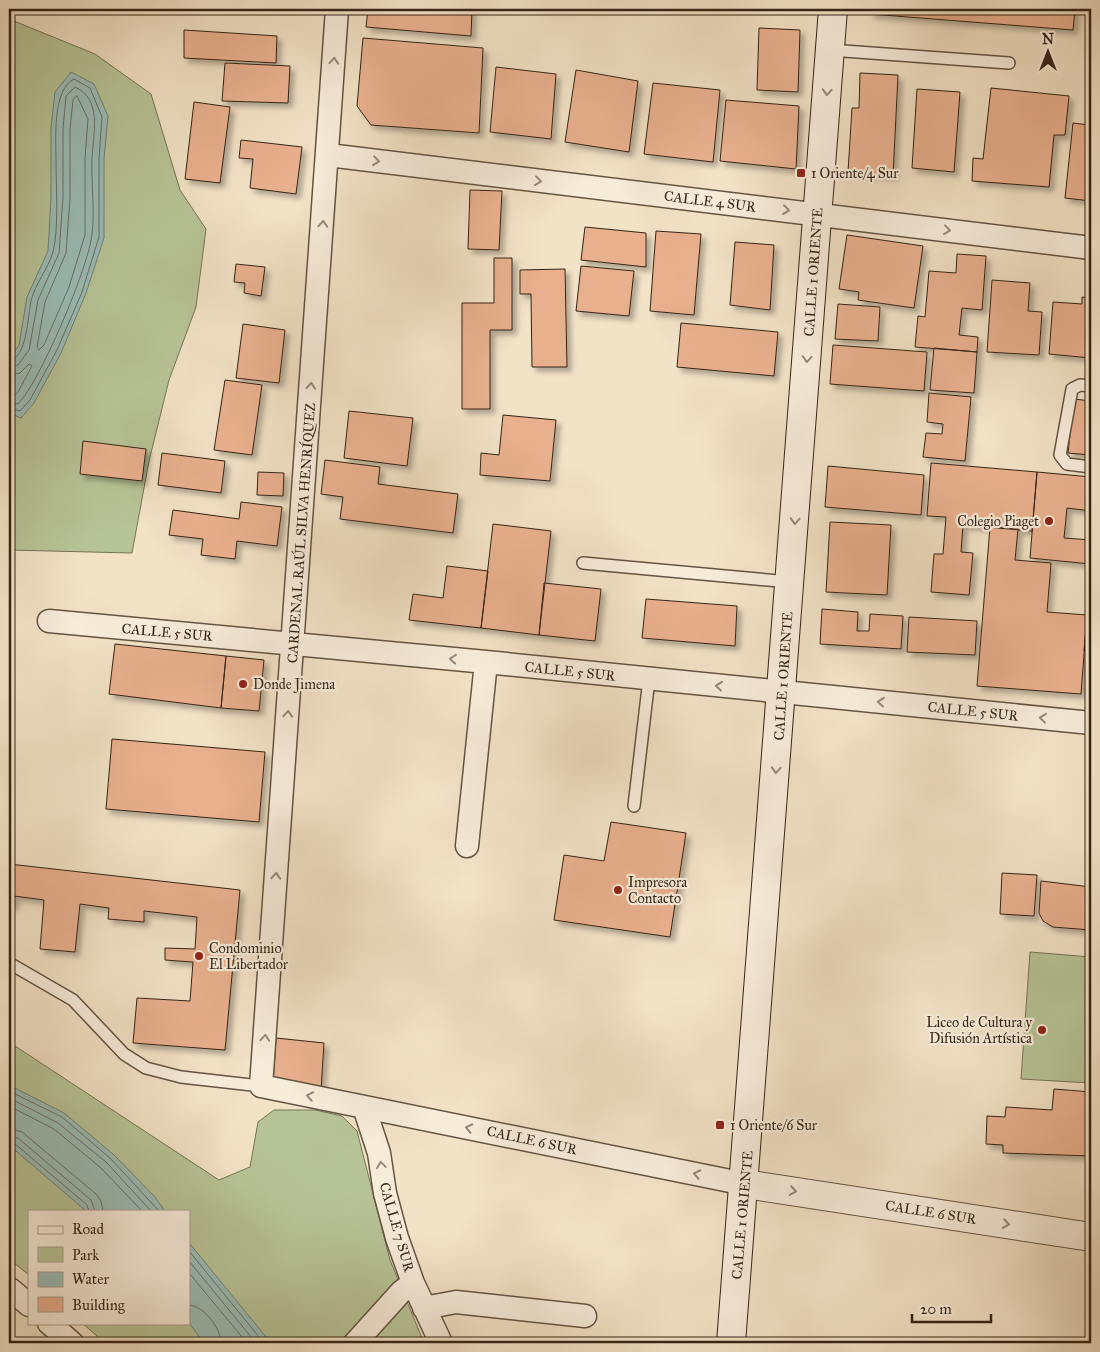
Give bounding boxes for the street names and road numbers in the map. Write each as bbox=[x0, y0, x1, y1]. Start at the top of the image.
street label: CALLE 4 SUR bbox=[663, 187, 758, 216]
street label: CALLE 1 ORIENTE bbox=[801, 207, 826, 337]
street label: CARDENAL RAÚL SILVA HENRÍQUEZ bbox=[282, 402, 319, 664]
street label: CALLE 1 ORIENTE bbox=[771, 611, 796, 741]
street label: CALLE 5 SUR bbox=[121, 620, 214, 645]
street label: CALLE 5 SUR bbox=[524, 658, 617, 685]
street label: CALLE 5 SUR bbox=[927, 698, 1020, 725]
street label: CALLE 6 SUR bbox=[485, 1123, 580, 1159]
street label: CALLE 1 ORIENTE bbox=[728, 1150, 757, 1280]
street label: CALLE 7 SUR bbox=[376, 1181, 418, 1275]
street label: CALLE 6 SUR bbox=[884, 1197, 979, 1228]

